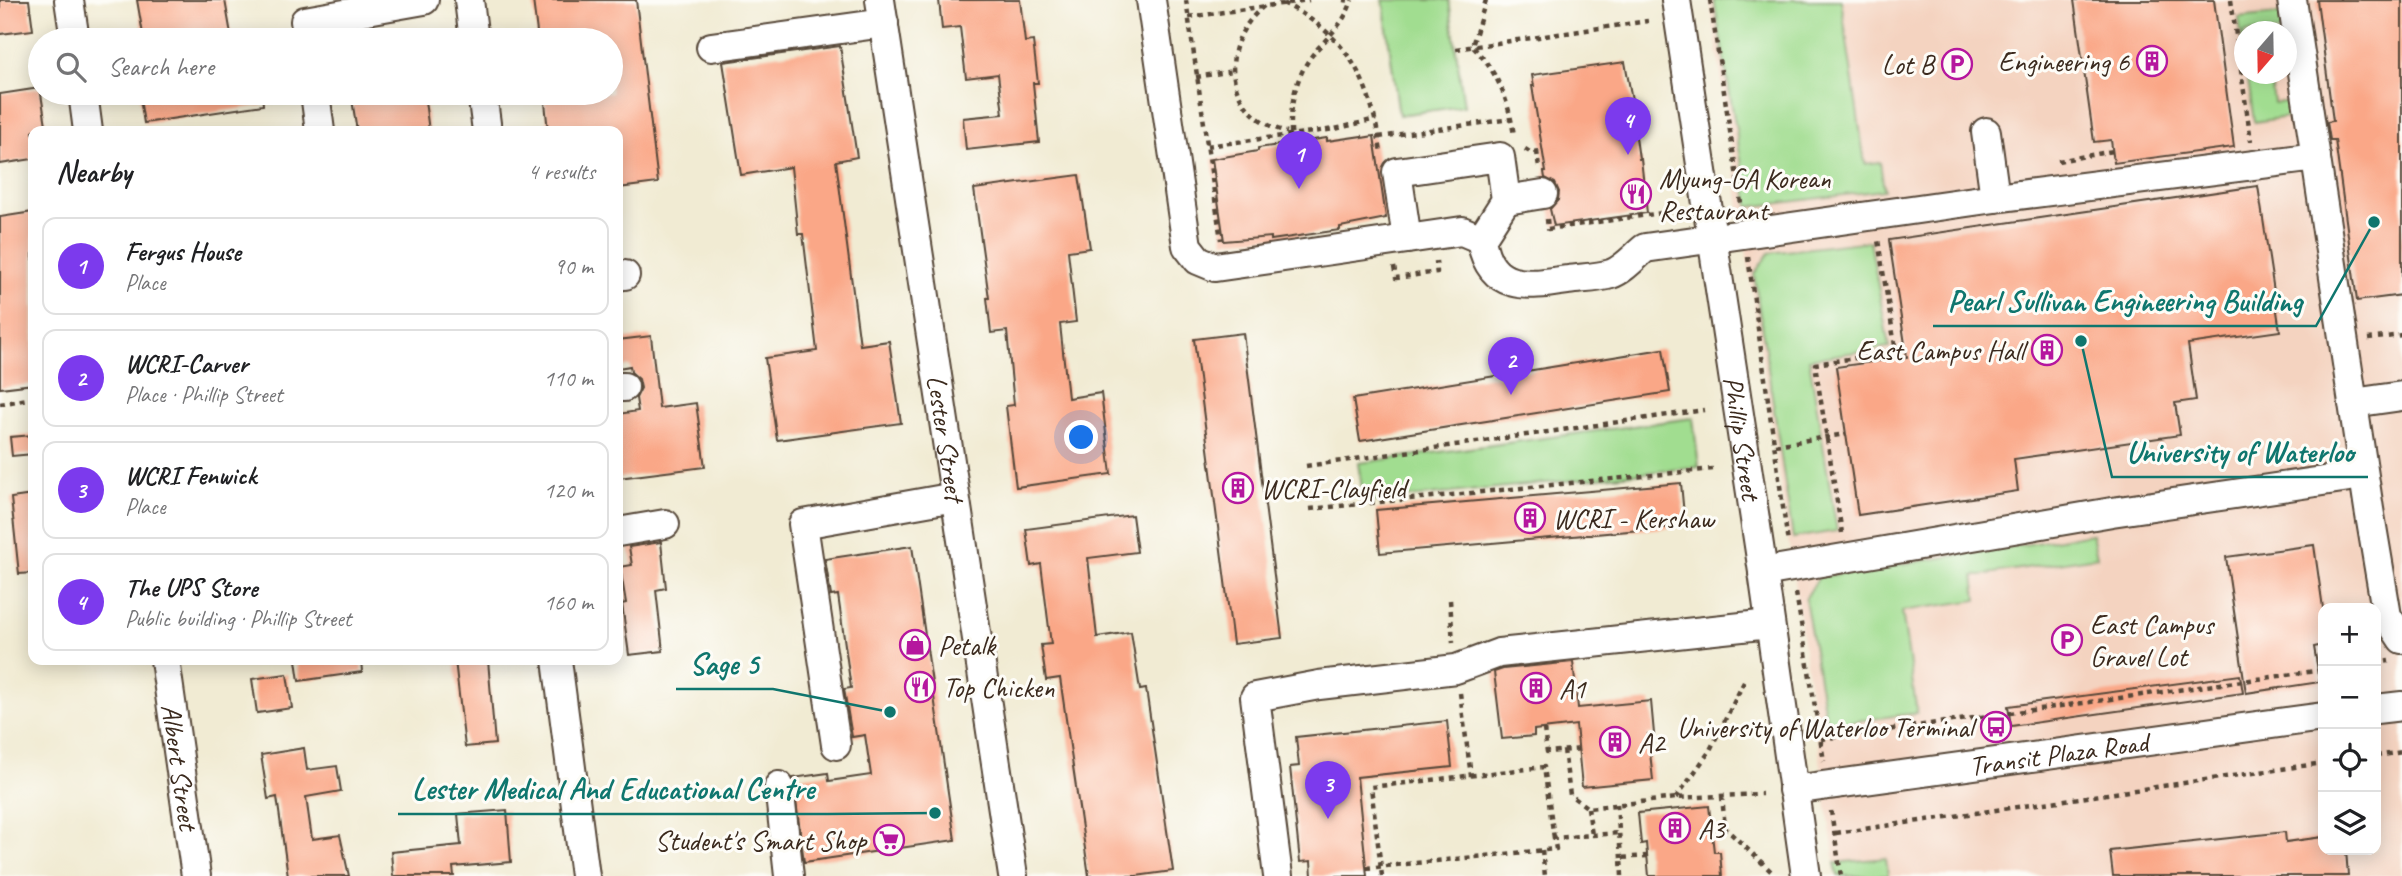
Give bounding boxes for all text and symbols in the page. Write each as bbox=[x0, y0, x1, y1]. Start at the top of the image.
north arrow bbox=[2234, 21, 2297, 84]
search box bbox=[28, 28, 623, 105]
place label: Engineering 6 bbox=[1998, 44, 2130, 79]
building icon: Engineering 6 bbox=[2135, 44, 2169, 78]
place label: Lot B bbox=[1882, 47, 1937, 82]
parking icon: Lot B bbox=[1940, 47, 1974, 81]
icon: search bbox=[52, 48, 90, 86]
text: Search here bbox=[108, 50, 214, 83]
pin: 4 bbox=[1605, 97, 1651, 155]
pin: 1 bbox=[1276, 131, 1322, 189]
text: Nearby bbox=[56, 153, 132, 191]
text: 4 results bbox=[528, 157, 595, 186]
place label: Myung-GA Korean Restaurant bbox=[1659, 161, 1831, 228]
restaurant icon: Myung-GA Korean Restaurant bbox=[1619, 177, 1653, 211]
text: Fergus House bbox=[125, 235, 241, 268]
text: 1 bbox=[76, 252, 86, 281]
text: 90 m bbox=[554, 252, 593, 281]
text: Place bbox=[125, 268, 165, 297]
callout: Pearl Sullivan Engineering Building bbox=[1933, 275, 2316, 326]
text: Pearl Sullivan Engineering Building bbox=[1948, 282, 2304, 320]
place label: East Campus Hall bbox=[1857, 333, 2029, 368]
building icon: East Campus Hall bbox=[2030, 333, 2064, 367]
pin: 2 bbox=[1488, 337, 1534, 395]
text: WCRI-Carver bbox=[125, 347, 248, 380]
text: 2 bbox=[76, 364, 86, 393]
text: 110 m bbox=[544, 364, 593, 393]
street label: Lester Street bbox=[920, 373, 974, 507]
street label: Phillip Street bbox=[1716, 374, 1770, 505]
text: Place · Phillip Street bbox=[125, 380, 283, 409]
your location bbox=[1064, 420, 1098, 454]
callout: University of Waterloo bbox=[2112, 426, 2368, 477]
text: University of Waterloo bbox=[2126, 433, 2357, 471]
text: WCRI Fenwick bbox=[125, 459, 256, 492]
building icon: WCRI-Clayfield bbox=[1221, 471, 1255, 505]
place label: WCRI-Clayfield bbox=[1261, 471, 1410, 506]
text: 3 bbox=[76, 476, 86, 505]
text: 120 m bbox=[544, 476, 593, 505]
text: Place bbox=[125, 492, 165, 521]
building icon: WCRI - Kershaw bbox=[1513, 501, 1547, 535]
place label: WCRI - Kershaw bbox=[1553, 501, 1716, 536]
text: The UPS Store bbox=[125, 571, 258, 604]
text: 4 bbox=[76, 588, 86, 617]
text: 160 m bbox=[544, 588, 593, 617]
map controls bbox=[2318, 603, 2381, 855]
button: + bbox=[2318, 603, 2381, 666]
text: Public building · Phillip Street bbox=[125, 604, 351, 633]
place label: East Campus Gravel Lot bbox=[2090, 607, 2216, 674]
parking icon: East Campus Gravel Lot bbox=[2050, 623, 2084, 657]
shop icon: Petalk bbox=[898, 628, 932, 662]
place label: Petalk bbox=[938, 628, 997, 663]
callout: Sage 5 bbox=[676, 638, 773, 689]
text: Sage 5 bbox=[689, 645, 762, 683]
button: − bbox=[2318, 666, 2381, 729]
restaurant icon: Top Chicken bbox=[903, 670, 937, 704]
place label: Top Chicken bbox=[943, 670, 1055, 705]
building icon: A1 bbox=[1519, 671, 1553, 705]
place label: A1 bbox=[1559, 671, 1587, 706]
street label: Albert Street bbox=[154, 702, 207, 835]
place label: University of Waterloo Terminal bbox=[1677, 710, 1978, 745]
bus stop icon: University of Waterloo Terminal bbox=[1979, 710, 2013, 744]
street label: Transit Plaza Road bbox=[1967, 723, 2154, 783]
building icon: A2 bbox=[1598, 725, 1632, 759]
place label: A2 bbox=[1638, 725, 1667, 760]
button: locate bbox=[2318, 729, 2381, 792]
pin: 3 bbox=[1305, 761, 1351, 819]
callout: Lester Medical And Educational Centre bbox=[398, 763, 828, 814]
text: Lester Medical And Educational Centre bbox=[412, 770, 817, 808]
button: layers bbox=[2318, 792, 2381, 855]
building icon: A3 bbox=[1658, 811, 1692, 845]
place label: A3 bbox=[1698, 811, 1727, 846]
place label: Student's Smart Shop bbox=[655, 823, 868, 858]
supermarket icon: Student's Smart Shop bbox=[872, 823, 906, 857]

